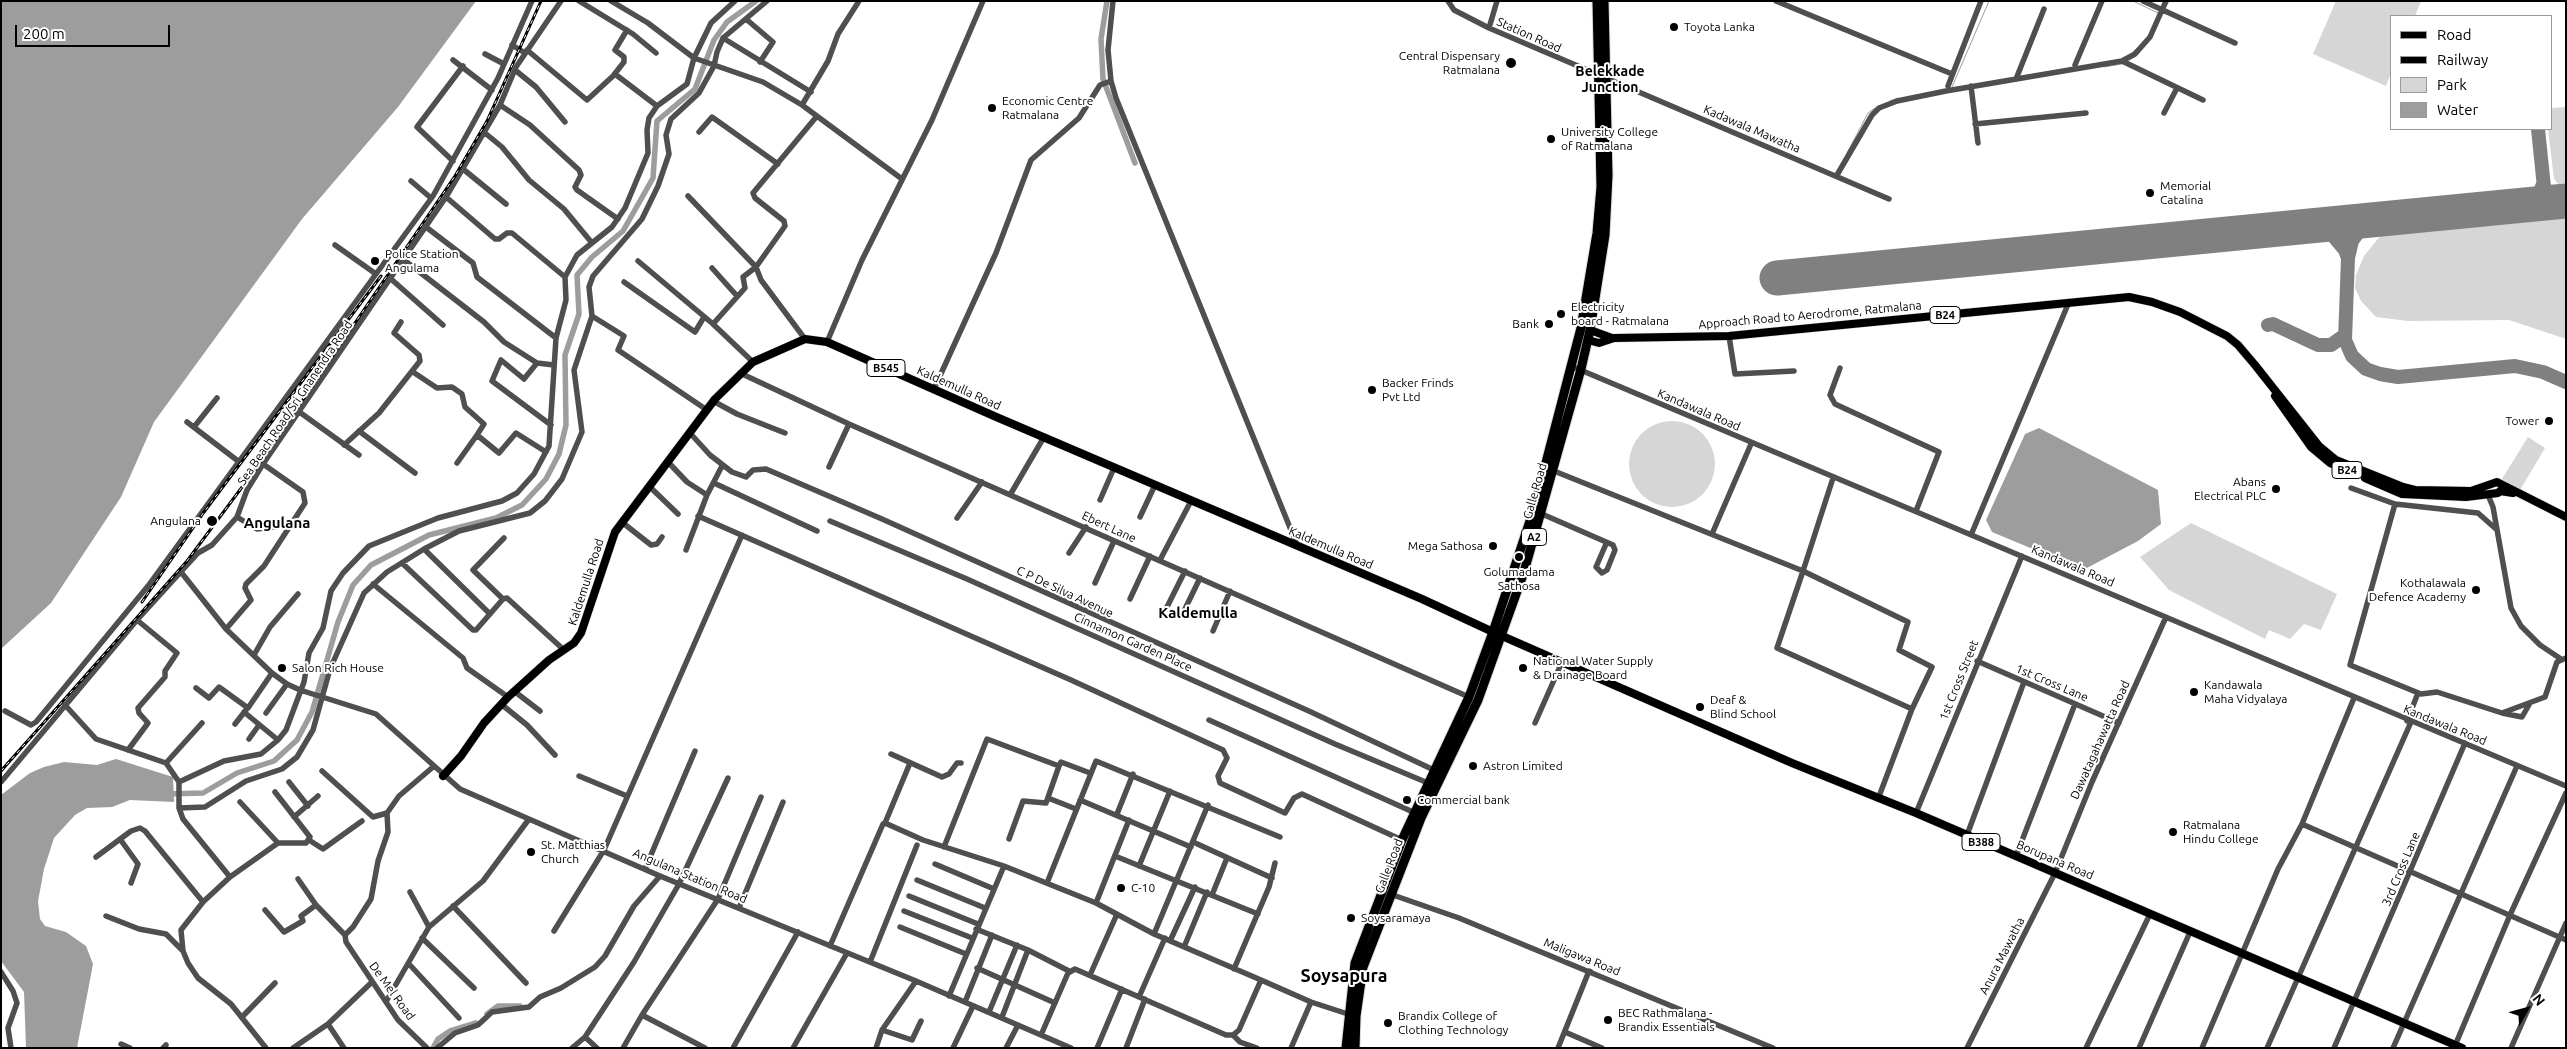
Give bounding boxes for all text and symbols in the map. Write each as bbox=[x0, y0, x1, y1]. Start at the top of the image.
street label: Station Road bbox=[1495, 14, 1563, 56]
scale bar bbox=[18, 15, 172, 47]
legend bbox=[2390, 15, 2552, 130]
place label: Toyota Lanka bbox=[1684, 20, 1755, 34]
marker: Toyota Lanka bbox=[1668, 21, 1680, 33]
text: 200 m bbox=[23, 25, 65, 42]
text: Road bbox=[2437, 26, 2472, 43]
place label: Central Dispensary Ratmalana bbox=[1399, 49, 1500, 77]
text: Railway bbox=[2437, 51, 2488, 68]
marker: Central Dispensary Ratmalana bbox=[1504, 56, 1518, 70]
district label: Belekkade Junction bbox=[1575, 63, 1645, 95]
text: Park bbox=[2437, 76, 2467, 93]
place label: Economic Centre Ratmalana bbox=[1002, 94, 1093, 122]
text: Water bbox=[2437, 101, 2478, 118]
marker: Economic Centre Ratmalana bbox=[986, 102, 998, 114]
street label: Kadawala Mawatha bbox=[1701, 102, 1803, 156]
place label: University College of Ratmalana bbox=[1561, 125, 1658, 153]
marker: University College of Ratmalana bbox=[1545, 133, 1557, 145]
place label: Memorial Catalina bbox=[2160, 179, 2211, 207]
marker: Memorial Catalina bbox=[2144, 187, 2156, 199]
place label: Police Station Angulama bbox=[385, 247, 459, 275]
marker: Police Station Angulama bbox=[369, 255, 381, 267]
street label: Approach Road to Aerodrome, Ratmalana bbox=[1698, 298, 1922, 332]
place label: Electricity board - Ratmalana bbox=[1571, 300, 1669, 328]
road number: B24 bbox=[1930, 306, 1960, 324]
marker: Electricity board - Ratmalana bbox=[1555, 308, 1567, 320]
place label: Bank bbox=[1512, 317, 1539, 331]
street label: Sea Beach Road/Sri Gnanendra Road bbox=[234, 318, 356, 488]
marker: Bank bbox=[1543, 318, 1555, 330]
road number: B545 bbox=[867, 359, 905, 376]
street label: Kaldemulla Road bbox=[915, 363, 1003, 413]
place label: Backer Frinds Pvt Ltd bbox=[1382, 376, 1454, 404]
marker: Backer Frinds Pvt Ltd bbox=[1366, 384, 1378, 396]
street label: Kandawala Road bbox=[1655, 386, 1743, 434]
place label: Tower bbox=[2505, 414, 2539, 428]
marker: Tower bbox=[2543, 415, 2555, 427]
street label: Galle Road bbox=[1520, 461, 1550, 521]
road number: B24 bbox=[2332, 462, 2362, 478]
place label: Abans Electrical PLC bbox=[2194, 475, 2266, 503]
marker: Abans Electrical PLC bbox=[2270, 483, 2282, 495]
street label: Ebert Lane bbox=[1080, 508, 1138, 546]
place label: Angulana bbox=[150, 514, 201, 528]
marker: Angulana bbox=[205, 514, 219, 528]
district label: Angulana bbox=[244, 514, 310, 532]
street label: Kaldemulla Road bbox=[1287, 524, 1375, 572]
road number: A2 bbox=[1522, 528, 1546, 546]
street label: Kaldemulla Road bbox=[565, 537, 607, 627]
place label: Mega Sathosa bbox=[1408, 539, 1483, 553]
marker: Mega Sathosa bbox=[1487, 540, 1499, 552]
street label: Kandawala Road bbox=[2029, 542, 2117, 590]
marker: Golumadama Sathosa bbox=[1513, 551, 1525, 563]
street label: C P De Silva Avenue bbox=[1014, 563, 1116, 621]
place label: Golumadama Sathosa bbox=[1483, 565, 1555, 593]
place label: Kothalawala Defence Academy bbox=[2369, 576, 2466, 604]
marker: Kothalawala Defence Academy bbox=[2470, 584, 2482, 596]
district label: Kaldemulla bbox=[1158, 604, 1238, 622]
street label: Cinnamon Garden Place bbox=[1072, 609, 1194, 675]
street label: 1st Cross Street bbox=[1936, 638, 1982, 722]
place label: National Water Supply & Drainage Board bbox=[1533, 654, 1653, 682]
place label: Salon Rich House bbox=[292, 661, 384, 675]
street label: 1st Cross Lane bbox=[2014, 661, 2090, 705]
marker: Salon Rich House bbox=[276, 662, 288, 674]
marker: National Water Supply & Drainage Board bbox=[1517, 662, 1529, 674]
street label: Dawatagahawatta Road bbox=[2067, 678, 2133, 802]
place label: Kandawala Maha Vidyalaya bbox=[2204, 678, 2288, 706]
marker: Kandawala Maha Vidyalaya bbox=[2188, 686, 2200, 698]
place label: Deaf & Blind School bbox=[1710, 693, 1776, 721]
marker: Deaf & Blind School bbox=[1694, 701, 1706, 713]
street label: Kandawala Road bbox=[2401, 702, 2489, 748]
place label: Astron Limited bbox=[1483, 759, 1563, 773]
marker: Astron Limited bbox=[1467, 760, 1479, 772]
place label: Commercial bank bbox=[1417, 793, 1510, 807]
marker: Commercial bank bbox=[1401, 794, 1413, 806]
place label: Ratmalana Hindu College bbox=[2183, 818, 2259, 846]
marker: Ratmalana Hindu College bbox=[2167, 826, 2179, 838]
street label: 3rd Cross Lane bbox=[2379, 830, 2423, 908]
road number: B388 bbox=[1962, 834, 2000, 850]
street label: Galle Road bbox=[1372, 837, 1406, 895]
street label: Borupana Road bbox=[2014, 837, 2096, 883]
place label: St. Matthias Church bbox=[541, 838, 605, 866]
street label: Angulana Station Road bbox=[631, 845, 749, 907]
marker: St. Matthias Church bbox=[525, 846, 537, 858]
place label: C-10 bbox=[1131, 881, 1155, 895]
marker: C-10 bbox=[1115, 882, 1127, 894]
place label: Soysaramaya bbox=[1361, 911, 1431, 925]
marker: Soysaramaya bbox=[1345, 912, 1357, 924]
street label: Anura Mawatha bbox=[1976, 915, 2028, 997]
street label: Maligawa Road bbox=[1541, 935, 1623, 979]
street label: De Mel Road bbox=[366, 959, 418, 1023]
district label: Soysapura bbox=[1300, 965, 1388, 987]
north arrow bbox=[2502, 984, 2552, 1034]
text: N bbox=[2529, 991, 2548, 1009]
place label: BEC Rathmalana - Brandix Essentials bbox=[1618, 1006, 1715, 1034]
place label: Brandix College of Clothing Technology bbox=[1398, 1009, 1508, 1037]
marker: BEC Rathmalana - Brandix Essentials bbox=[1602, 1014, 1614, 1026]
marker: Brandix College of Clothing Technology bbox=[1382, 1017, 1394, 1029]

